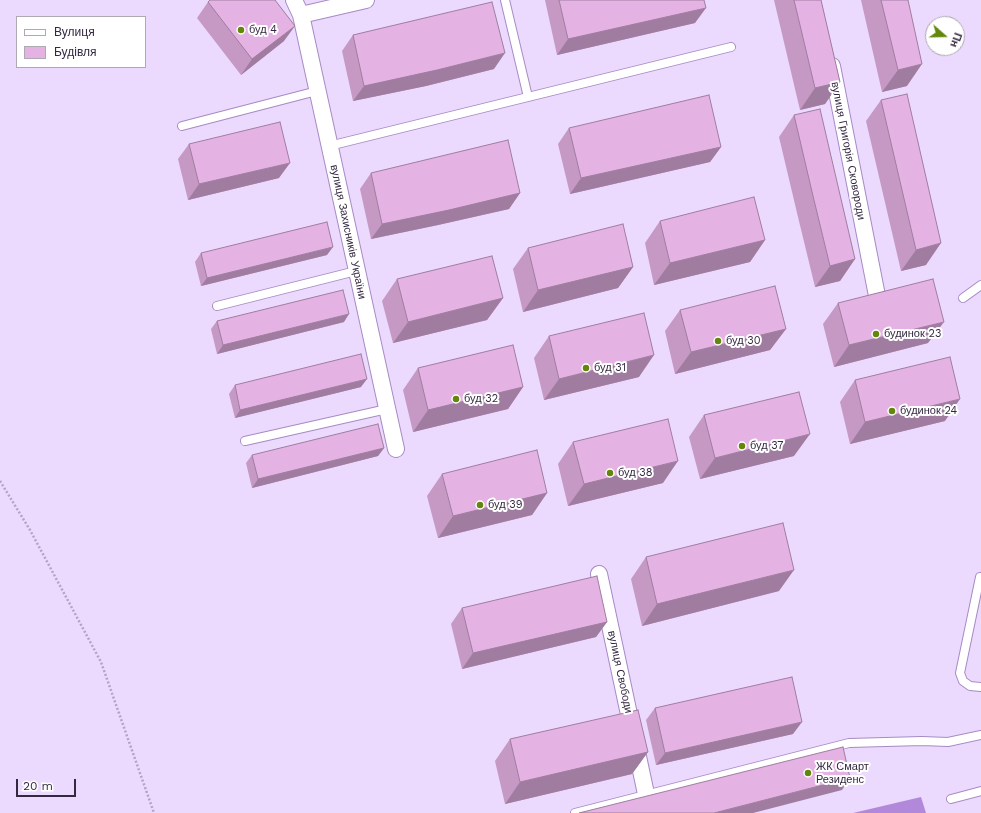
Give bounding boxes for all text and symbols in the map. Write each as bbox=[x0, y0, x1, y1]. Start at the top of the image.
legend bbox=[16, 16, 146, 68]
north arrow bbox=[925, 16, 965, 56]
place label: буд 4 bbox=[249, 23, 277, 37]
text: Вулиця bbox=[54, 25, 95, 39]
marker: буд 4 bbox=[236, 25, 246, 35]
text: Пн bbox=[947, 31, 964, 49]
text: Будівля bbox=[54, 45, 96, 59]
street label: вулиця Григорія Сковороди bbox=[828, 81, 868, 221]
street label: вулиця Захисників України bbox=[327, 164, 369, 300]
place label: будинок 23 bbox=[884, 327, 941, 341]
marker: будинок 23 bbox=[871, 329, 881, 339]
place label: буд 30 bbox=[726, 334, 761, 348]
marker: буд 30 bbox=[713, 336, 723, 346]
place label: буд 31 bbox=[594, 361, 626, 375]
marker: буд 31 bbox=[581, 363, 591, 373]
place label: буд 32 bbox=[464, 392, 498, 406]
marker: буд 32 bbox=[451, 394, 461, 404]
place label: будинок 24 bbox=[900, 404, 957, 418]
marker: будинок 24 bbox=[887, 406, 897, 416]
place label: буд 37 bbox=[750, 439, 784, 453]
marker: буд 37 bbox=[737, 441, 747, 451]
place label: буд 38 bbox=[618, 466, 653, 480]
marker: буд 38 bbox=[605, 468, 615, 478]
place label: буд 39 bbox=[488, 498, 523, 512]
marker: буд 39 bbox=[475, 500, 485, 510]
street label: вулиця Свободи bbox=[605, 630, 635, 714]
place label: ЖК Смарт Резиденс bbox=[816, 760, 869, 786]
marker: ЖК Смарт Резиденс bbox=[803, 768, 813, 778]
scale bar bbox=[18, 771, 78, 797]
text: 20 m bbox=[23, 779, 53, 793]

